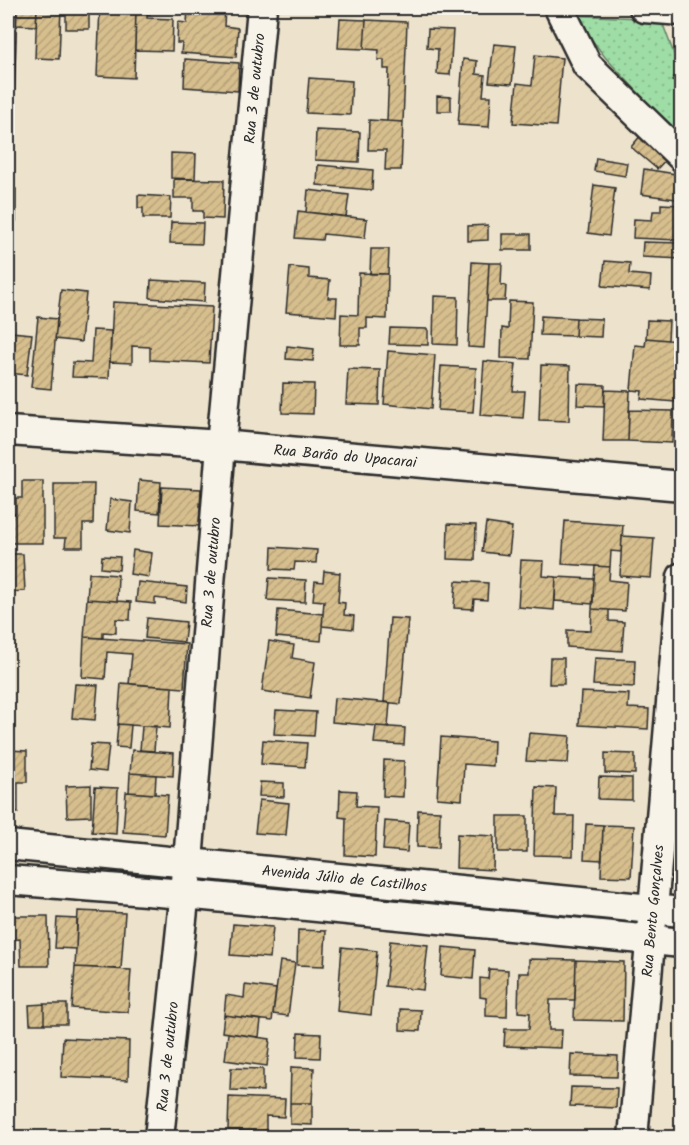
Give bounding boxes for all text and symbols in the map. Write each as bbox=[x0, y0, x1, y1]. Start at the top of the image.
street label: Rua 3 de outubro bbox=[238, 32, 273, 145]
street label: Rua Barão do Upacarai bbox=[272, 439, 419, 475]
street label: Rua 3 de outubro bbox=[196, 516, 228, 629]
street label: Rua Bento Gonçalves bbox=[636, 843, 672, 978]
street label: Avenida Júlio de Castilhos bbox=[261, 859, 428, 900]
street label: Rua 3 de outubro bbox=[151, 1000, 186, 1113]

